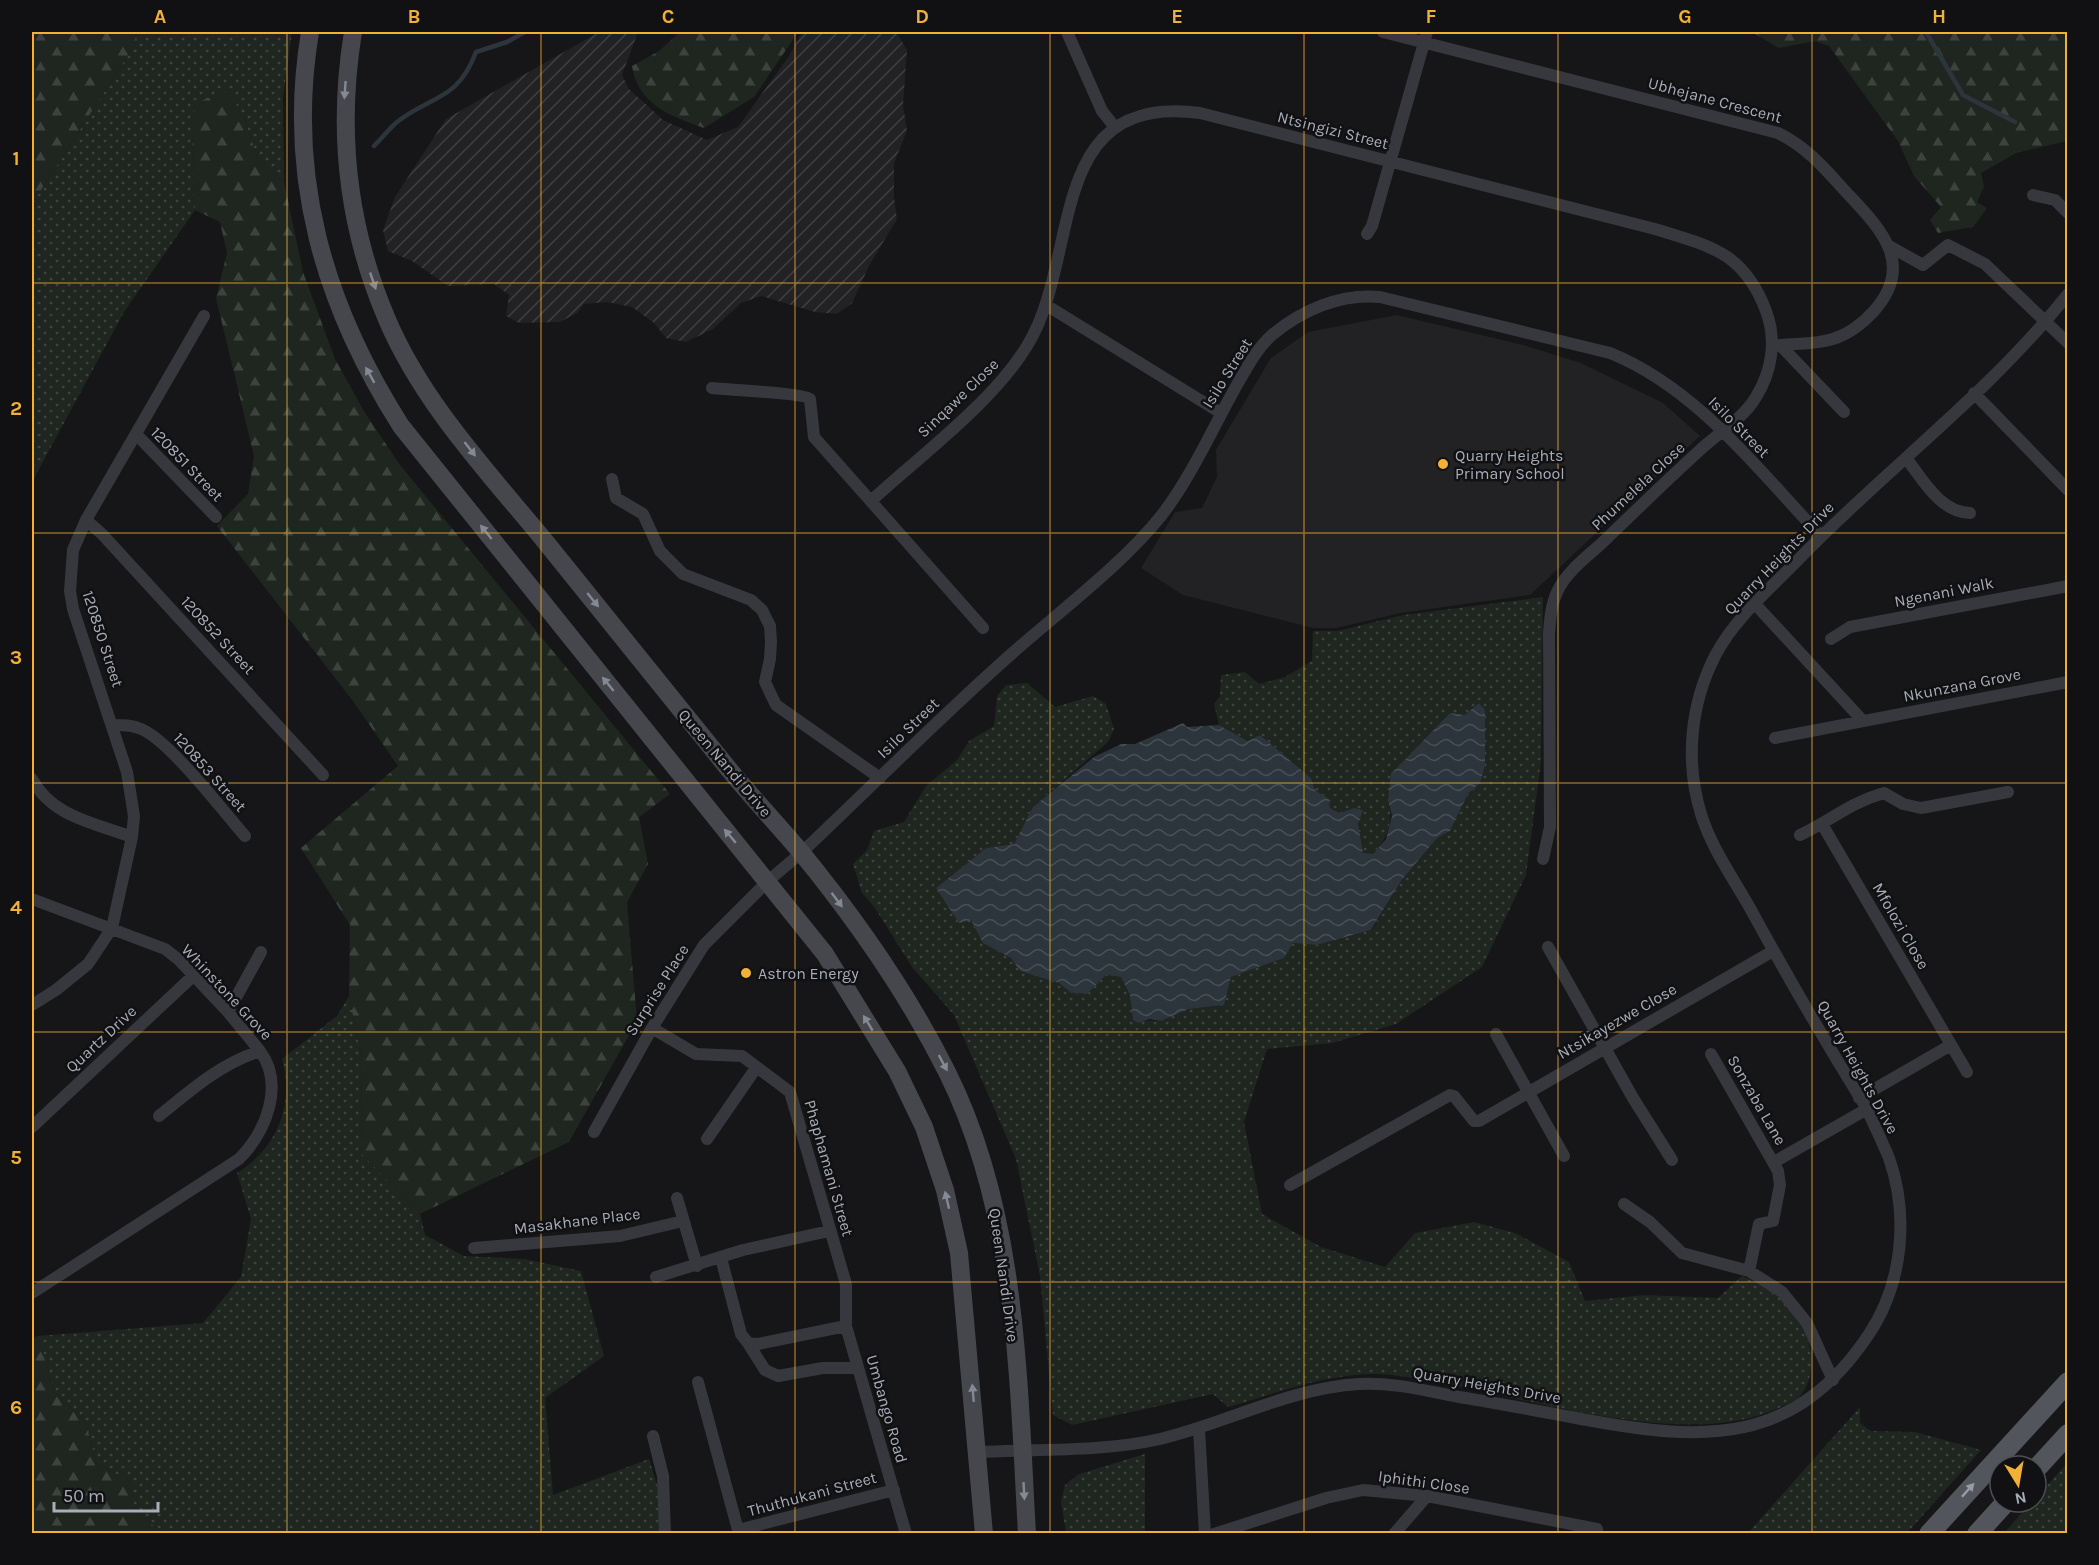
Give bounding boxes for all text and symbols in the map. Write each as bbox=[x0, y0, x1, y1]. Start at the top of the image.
text: A bbox=[154, 5, 167, 28]
text: B bbox=[408, 5, 420, 28]
text: C bbox=[662, 5, 674, 28]
text: D bbox=[915, 5, 929, 28]
text: E bbox=[1171, 5, 1183, 28]
text: F bbox=[1426, 5, 1437, 28]
text: G bbox=[1678, 5, 1692, 28]
text: H bbox=[1932, 5, 1946, 28]
street label: Ubhejane Crescent bbox=[1646, 73, 1784, 127]
one-way arrow bbox=[341, 80, 350, 99]
street label: Ntsingizi Street bbox=[1276, 107, 1390, 153]
text: 1 bbox=[12, 147, 20, 170]
one-way arrow bbox=[368, 272, 378, 290]
street label: Isilo Street bbox=[1198, 335, 1256, 411]
street label: Sinqawe Close bbox=[913, 355, 1003, 441]
one-way arrow bbox=[365, 366, 375, 383]
street label: Isilo Street bbox=[1704, 392, 1774, 462]
text: 2 bbox=[10, 397, 22, 420]
street label: 120851 Street bbox=[147, 423, 227, 505]
street label: Phumelela Close bbox=[1587, 438, 1689, 534]
one-way arrow bbox=[464, 440, 476, 456]
place label: Quarry Heights Primary School bbox=[1455, 446, 1565, 483]
marker: Quarry Heights Primary School bbox=[1436, 457, 1450, 471]
street label: Quarry Heights Drive bbox=[1720, 498, 1838, 618]
one-way arrow bbox=[479, 524, 492, 540]
street label: Ngenani Walk bbox=[1893, 573, 1995, 611]
street label: 120850 Street bbox=[78, 588, 128, 690]
street label: 120852 Street bbox=[177, 592, 259, 678]
one-way arrow bbox=[586, 592, 599, 608]
text: 3 bbox=[10, 646, 22, 669]
street label: Nkunzana Grove bbox=[1902, 664, 2022, 706]
one-way arrow bbox=[602, 677, 615, 692]
street label: Isilo Street bbox=[873, 694, 943, 762]
street label: Queen Nandi Drive bbox=[674, 705, 776, 821]
street label: 120853 Street bbox=[169, 728, 251, 816]
one-way arrow bbox=[724, 828, 737, 844]
street label: Mfolozi Close bbox=[1869, 879, 1933, 973]
one-way arrow bbox=[830, 892, 842, 907]
text: 4 bbox=[10, 896, 22, 919]
street label: Whinstone Grove bbox=[178, 940, 276, 1044]
street label: Surprise Place bbox=[621, 941, 693, 1039]
place label: Astron Energy bbox=[758, 964, 859, 983]
marker: Astron Energy bbox=[739, 966, 753, 980]
street label: Ntsikayezwe Close bbox=[1554, 979, 1680, 1063]
street label: Quarry Heights Drive bbox=[1813, 997, 1903, 1137]
street label: Quartz Drive bbox=[62, 1002, 140, 1076]
one-way arrow bbox=[863, 1015, 874, 1031]
street label: Sonzaba Lane bbox=[1724, 1052, 1790, 1148]
one-way arrow bbox=[938, 1055, 948, 1072]
street label: Phaphamani Street bbox=[800, 1098, 858, 1238]
text: 5 bbox=[10, 1146, 22, 1169]
one-way arrow bbox=[942, 1191, 952, 1210]
street label: Masakhane Place bbox=[513, 1204, 641, 1238]
street label: Queen Nandi Drive bbox=[985, 1207, 1023, 1343]
street label: Umbango Road bbox=[862, 1353, 912, 1465]
street label: Quarry Heights Drive bbox=[1412, 1363, 1562, 1407]
one-way arrow bbox=[968, 1384, 978, 1403]
text: 6 bbox=[10, 1396, 22, 1419]
north arrow bbox=[1988, 1454, 2048, 1514]
street label: Iphithi Close bbox=[1377, 1466, 1471, 1498]
street label: Thuthukani Street bbox=[745, 1468, 879, 1520]
scale bar bbox=[54, 1475, 158, 1513]
one-way arrow bbox=[1020, 1482, 1029, 1501]
one-way arrow bbox=[1961, 1483, 1975, 1498]
text: 50 m bbox=[63, 1485, 105, 1507]
text: N bbox=[2013, 1488, 2028, 1509]

